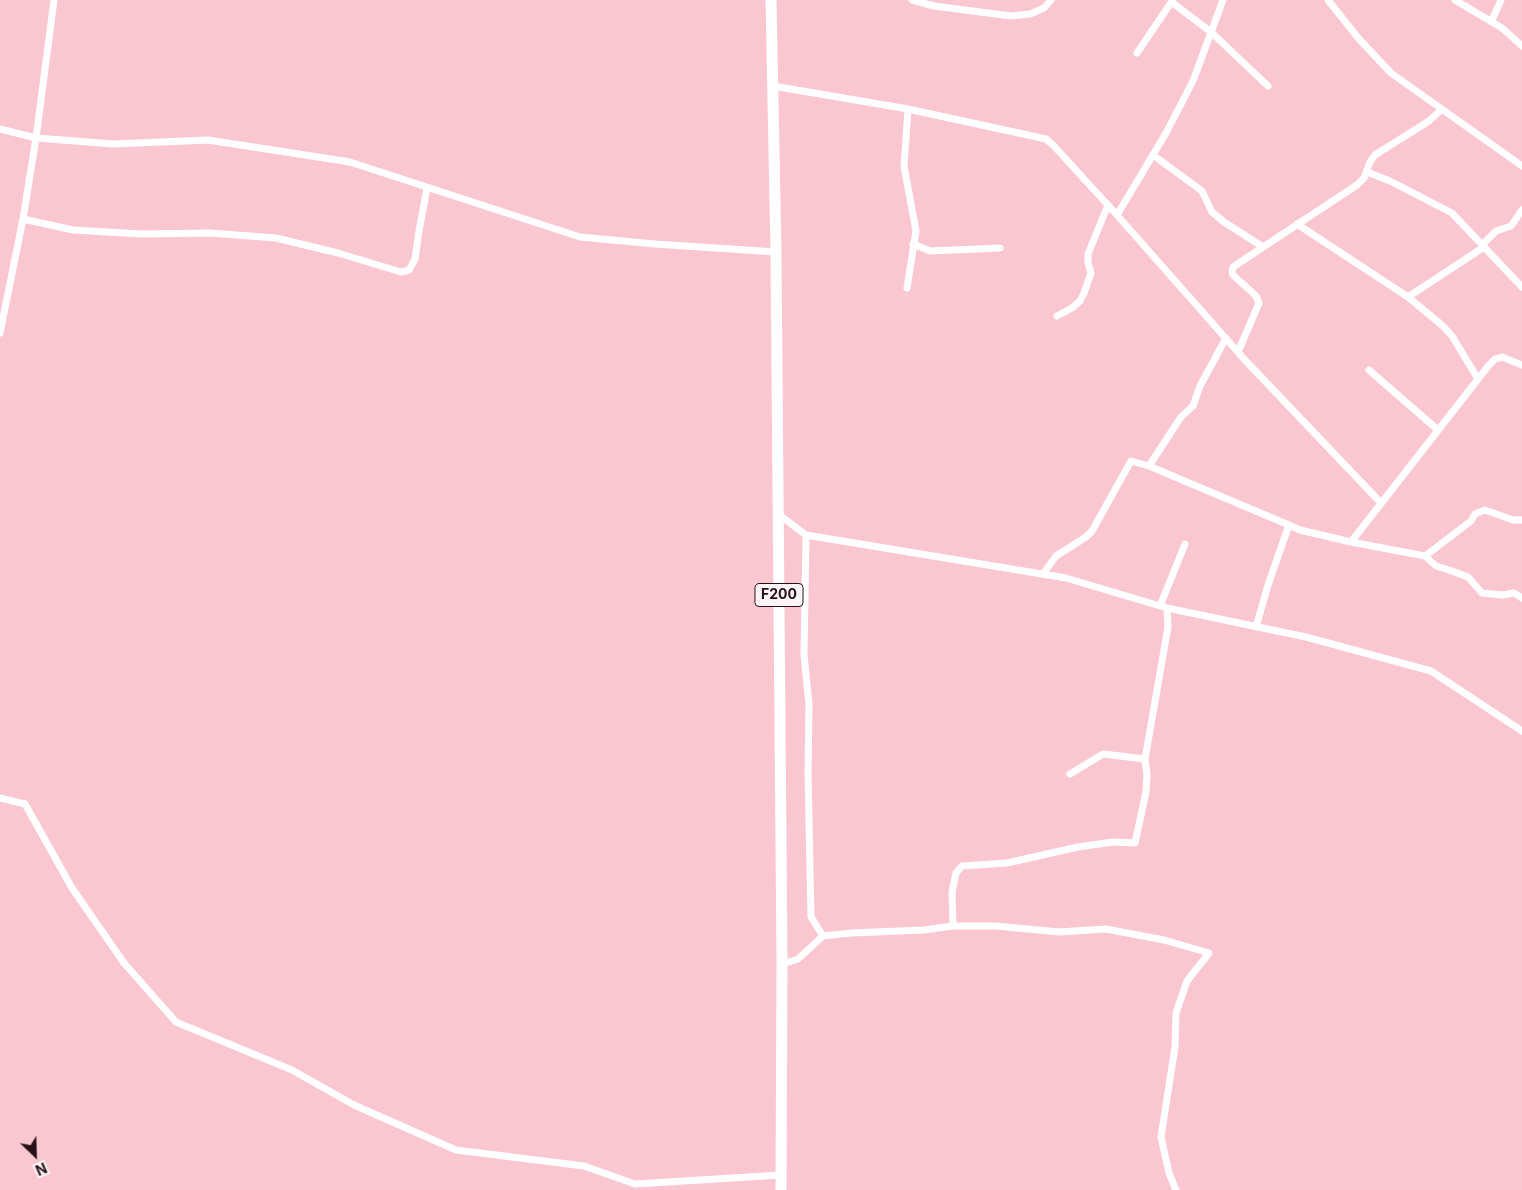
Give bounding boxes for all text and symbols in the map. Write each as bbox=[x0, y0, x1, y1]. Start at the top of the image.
road number: F200 bbox=[755, 584, 803, 606]
north arrow bbox=[10, 1130, 60, 1180]
text: N bbox=[33, 1159, 50, 1179]

